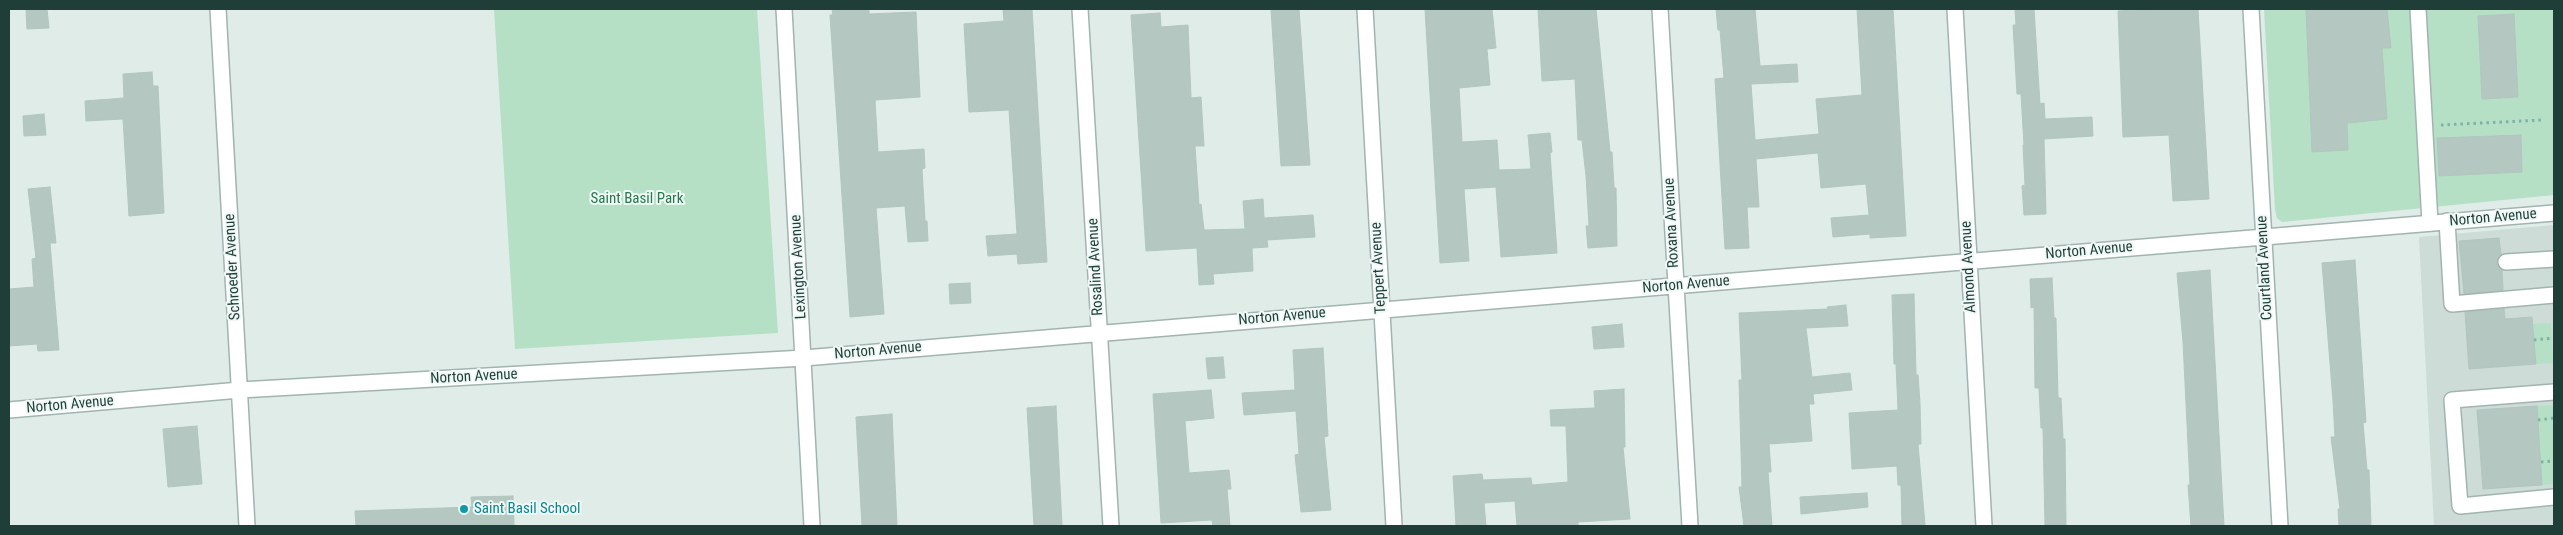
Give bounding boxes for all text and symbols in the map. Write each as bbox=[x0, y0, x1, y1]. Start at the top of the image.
street label: Roxana Avenue bbox=[1661, 177, 1683, 269]
park label: Saint Basil Park bbox=[591, 190, 683, 208]
street label: Norton Avenue bbox=[2449, 205, 2537, 231]
street label: Schroeder Avenue bbox=[221, 213, 245, 321]
street label: Lexington Avenue bbox=[787, 214, 811, 320]
street label: Courtland Avenue bbox=[2253, 215, 2277, 321]
street label: Rosalind Avenue bbox=[1084, 218, 1108, 316]
street label: Almond Avenue bbox=[1958, 220, 1980, 314]
street label: Teppert Avenue bbox=[1368, 222, 1390, 314]
street label: Norton Avenue bbox=[2045, 238, 2133, 264]
street label: Norton Avenue bbox=[1642, 272, 1730, 298]
street label: Norton Avenue bbox=[1238, 304, 1326, 330]
street label: Norton Avenue bbox=[834, 338, 922, 364]
street label: Norton Avenue bbox=[430, 366, 518, 388]
street label: Norton Avenue bbox=[26, 392, 114, 418]
place label: Saint Basil School bbox=[474, 500, 581, 518]
marker: Saint Basil School bbox=[458, 503, 470, 515]

